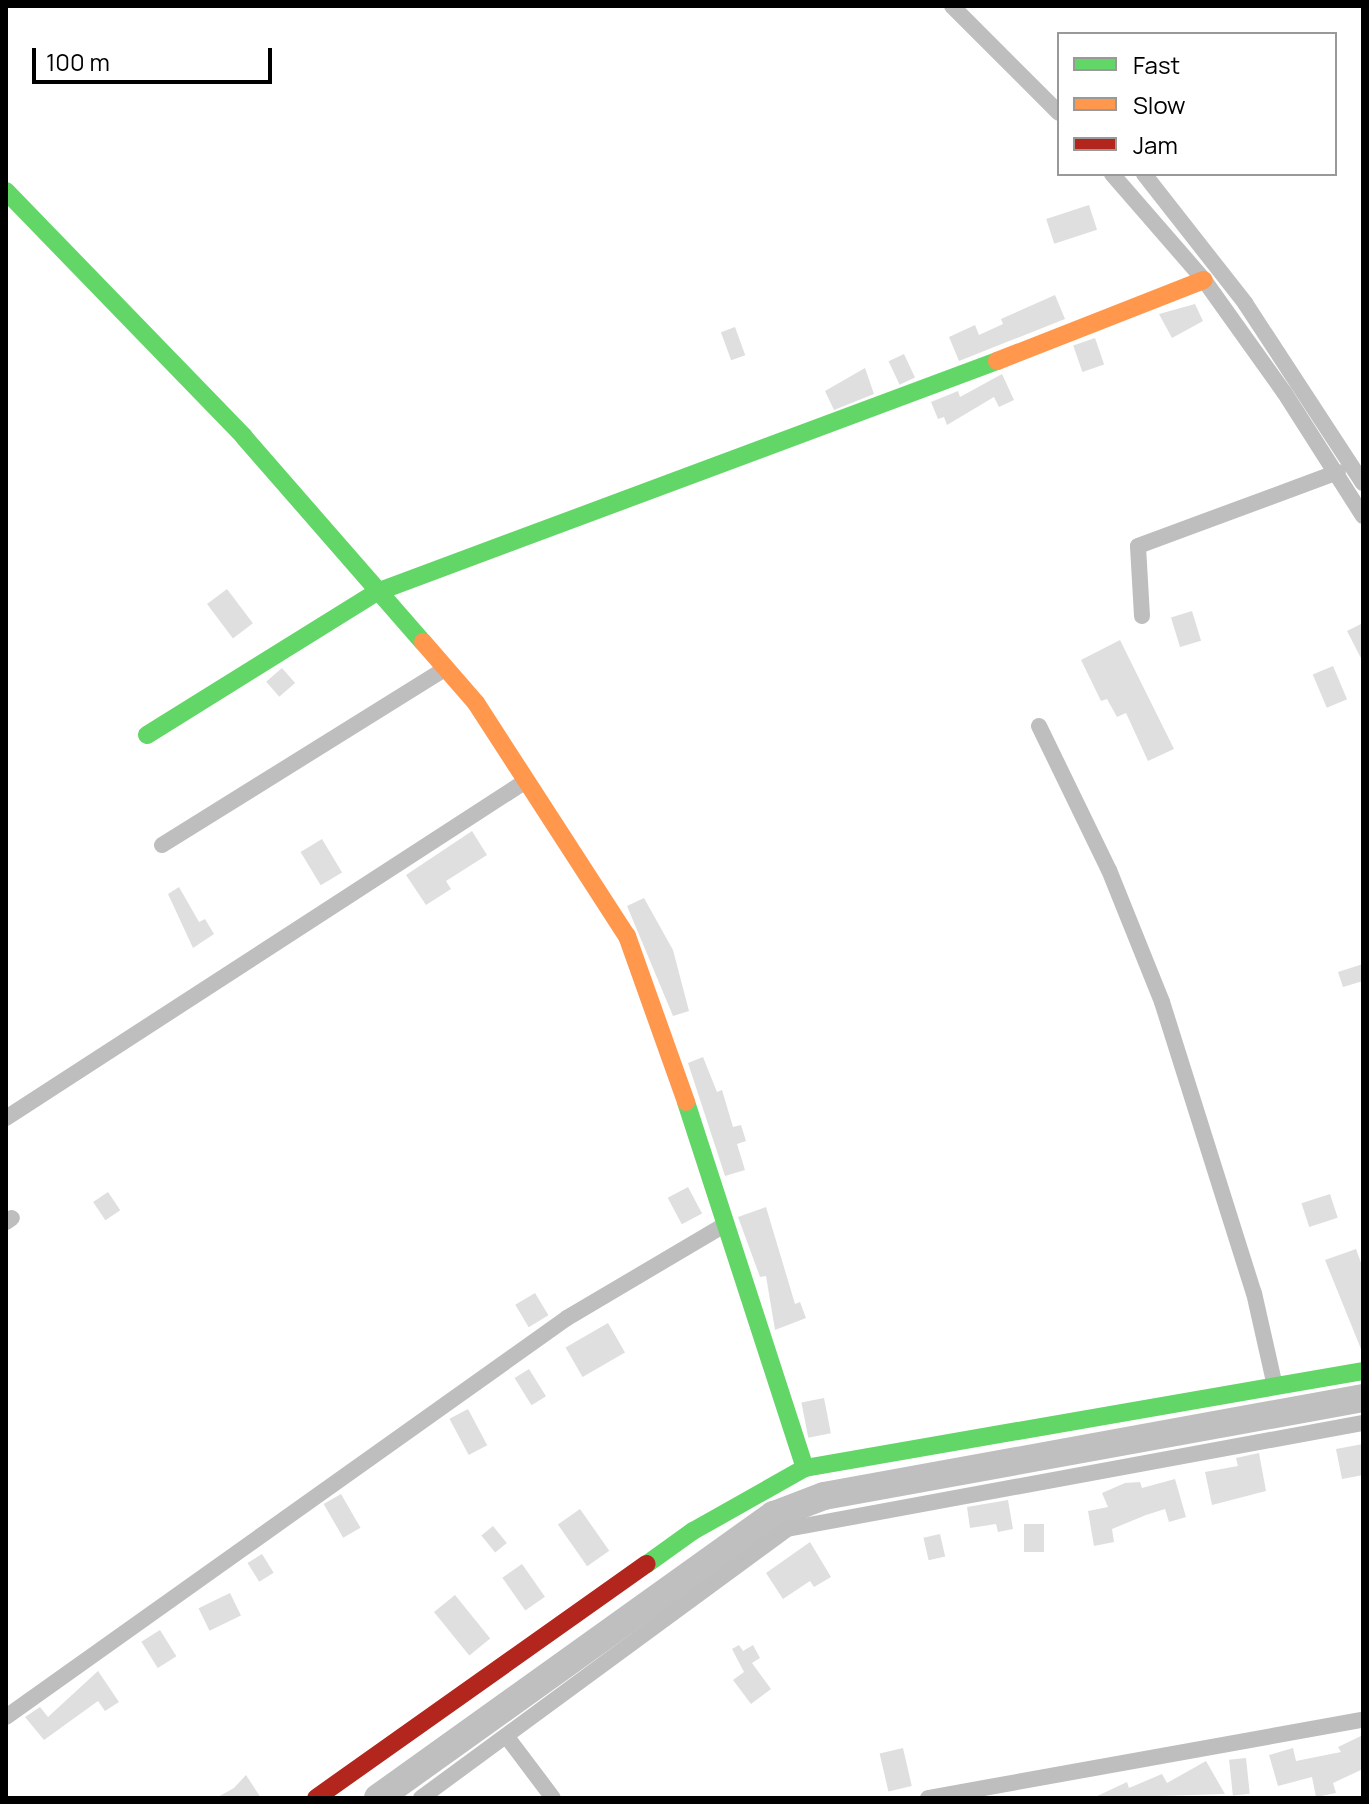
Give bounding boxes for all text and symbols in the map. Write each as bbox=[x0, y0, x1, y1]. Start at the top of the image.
scale bar bbox=[36, 32, 276, 82]
legend bbox=[1057, 32, 1337, 176]
text: 100 m bbox=[46, 45, 110, 78]
text: Fast bbox=[1133, 48, 1180, 81]
text: Slow bbox=[1133, 88, 1186, 121]
text: Jam bbox=[1133, 128, 1178, 161]

